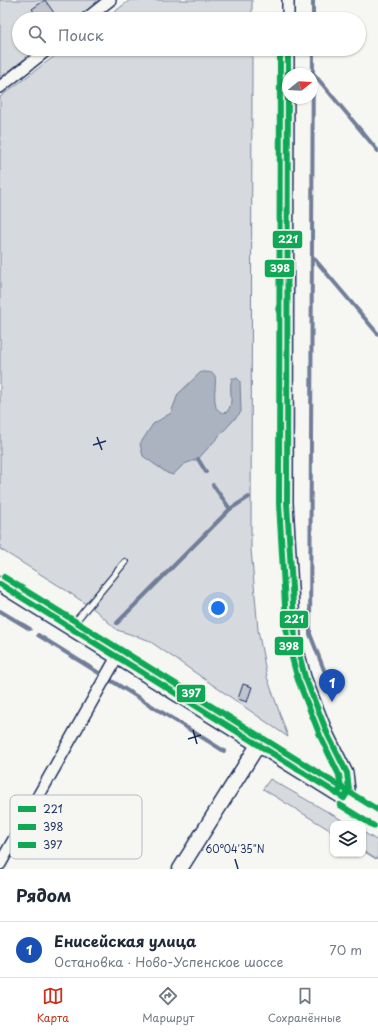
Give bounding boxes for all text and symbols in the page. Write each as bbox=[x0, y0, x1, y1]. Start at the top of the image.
search box bbox=[12, 12, 366, 56]
icon: search bbox=[26, 23, 48, 45]
text: Поиск bbox=[58, 23, 104, 46]
north arrow bbox=[282, 68, 318, 104]
line badge: 221 bbox=[272, 230, 303, 249]
text: 221 bbox=[278, 230, 298, 247]
line badge: 398 bbox=[264, 259, 295, 278]
text: 398 bbox=[270, 259, 290, 276]
your location bbox=[208, 598, 228, 618]
line badge: 221 bbox=[279, 610, 309, 629]
text: 221 bbox=[284, 610, 304, 627]
line badge: 398 bbox=[274, 636, 304, 656]
text: 398 bbox=[279, 637, 299, 654]
pin: 1 bbox=[319, 669, 345, 702]
line badge: 397 bbox=[176, 684, 206, 703]
text: 397 bbox=[181, 684, 202, 701]
legend bbox=[10, 795, 142, 859]
text: 221 bbox=[43, 800, 63, 817]
text: 398 bbox=[43, 818, 63, 835]
map controls bbox=[330, 821, 366, 857]
button: layers bbox=[330, 821, 366, 857]
text: 397 bbox=[43, 836, 62, 853]
text: 60°04'35"N bbox=[205, 841, 265, 856]
text: Рядом bbox=[16, 882, 71, 908]
text: Енисейская улица bbox=[54, 929, 196, 952]
text: 1 bbox=[26, 940, 32, 959]
text: 70 m bbox=[329, 940, 362, 959]
text: Остановка · Ново-Успенское шоссе bbox=[54, 952, 283, 971]
tab: Карта bbox=[37, 985, 69, 1026]
tab: Маршрут bbox=[142, 985, 194, 1026]
tab: Сохранённые bbox=[268, 985, 341, 1026]

